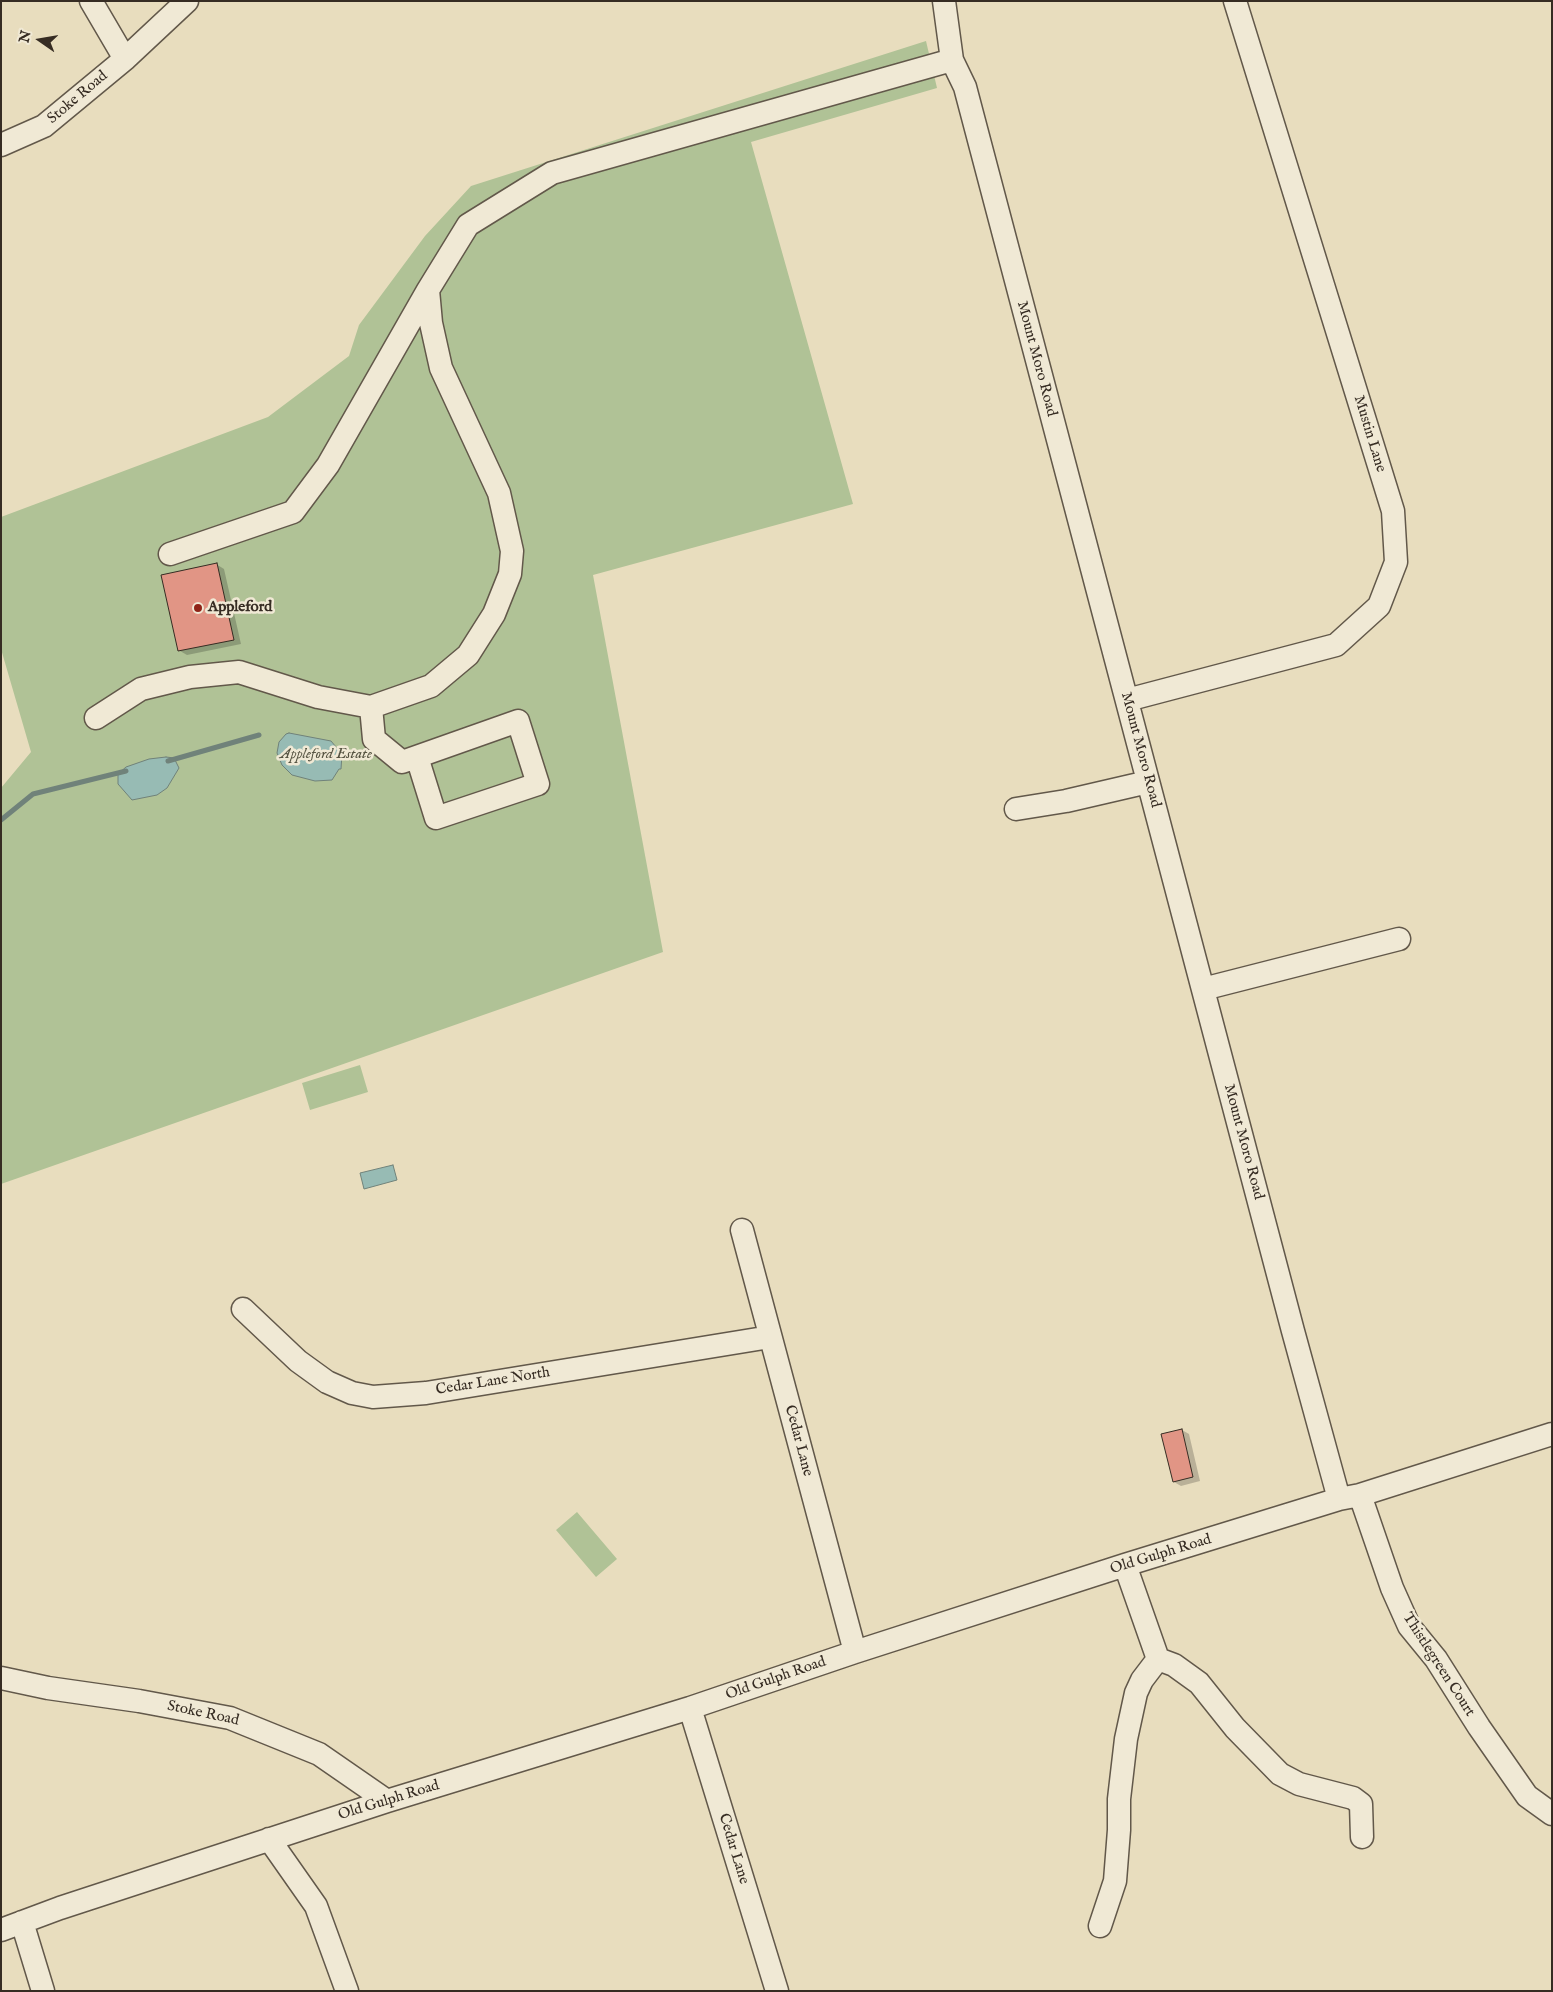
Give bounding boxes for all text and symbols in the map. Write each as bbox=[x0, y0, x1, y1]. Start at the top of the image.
north arrow bbox=[15, 15, 65, 65]
text: N bbox=[15, 29, 36, 45]
street label: Stoke Road bbox=[44, 68, 112, 128]
street label: Mount Moro Road bbox=[1012, 299, 1060, 419]
street label: Mustin Lane bbox=[1349, 393, 1389, 475]
place label: Appleford bbox=[208, 599, 272, 617]
marker: Appleford bbox=[192, 602, 204, 614]
street label: Mount Moro Road bbox=[1116, 690, 1164, 810]
park label: Appleford Estate bbox=[280, 746, 372, 764]
street label: Mount Moro Road bbox=[1219, 1082, 1267, 1202]
street label: Cedar Lane North bbox=[435, 1364, 551, 1400]
street label: Cedar Lane bbox=[780, 1403, 816, 1479]
street label: Old Gulph Road bbox=[1108, 1531, 1214, 1579]
street label: Thistlegreen Court bbox=[1398, 1610, 1478, 1720]
street label: Old Gulph Road bbox=[724, 1653, 828, 1705]
street label: Stoke Road bbox=[166, 1698, 240, 1730]
street label: Old Gulph Road bbox=[336, 1777, 442, 1825]
street label: Cedar Lane bbox=[714, 1812, 752, 1886]

